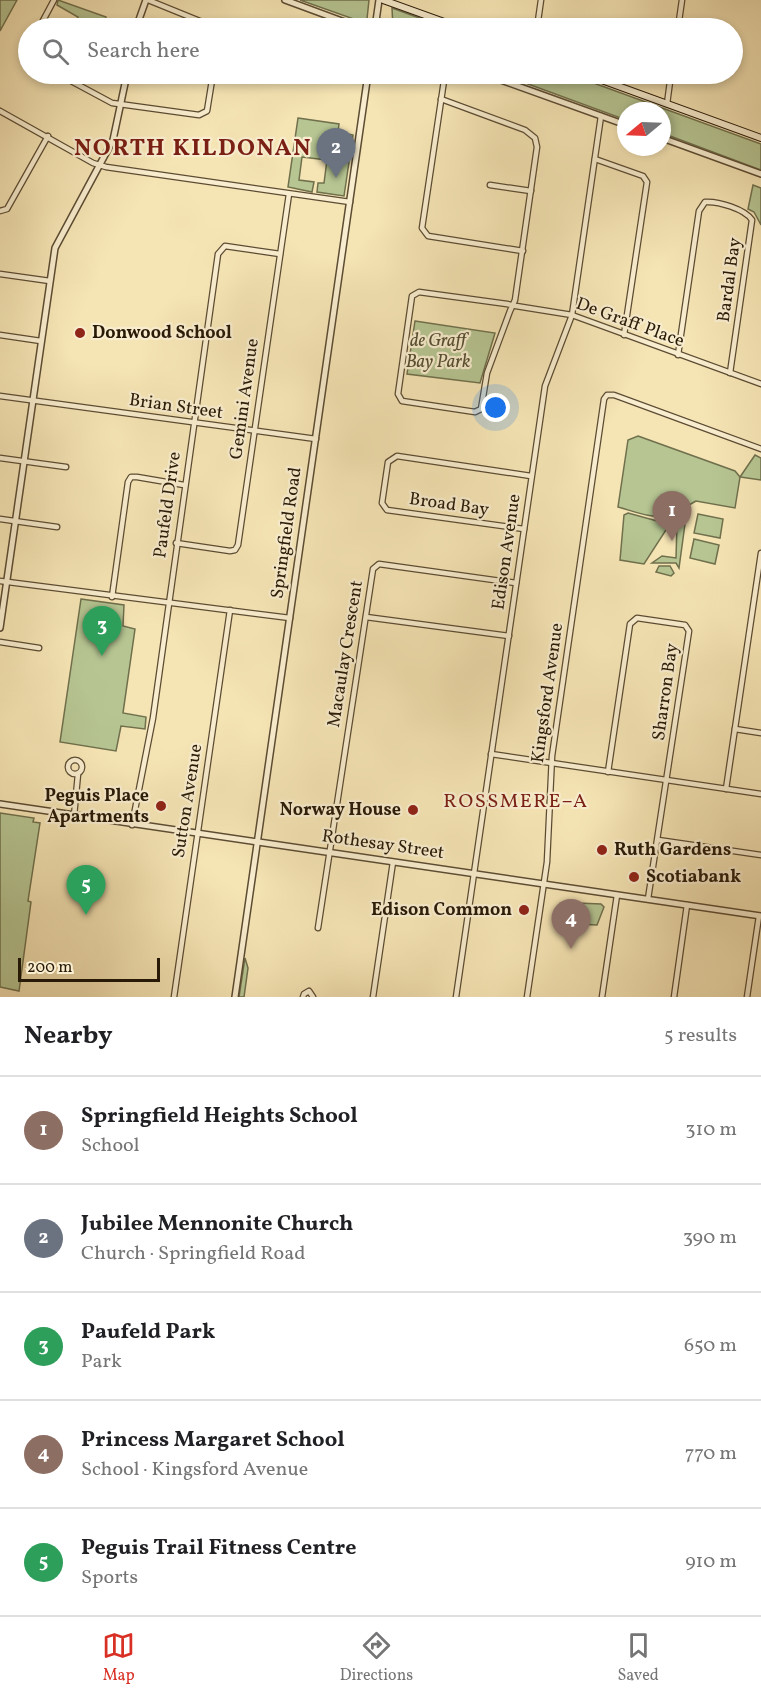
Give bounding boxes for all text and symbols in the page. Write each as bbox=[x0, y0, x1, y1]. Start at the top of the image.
search box bbox=[18, 18, 743, 84]
icon: search bbox=[39, 35, 72, 68]
text: Search here bbox=[87, 36, 200, 67]
north arrow bbox=[617, 102, 671, 156]
pin: 2 bbox=[316, 128, 356, 178]
district label: NORTH KILDONAN bbox=[74, 132, 312, 166]
street label: Bardal Bay bbox=[712, 236, 748, 324]
street label: De Graff Place bbox=[572, 292, 688, 354]
place label: Donwood School bbox=[92, 321, 232, 346]
marker: Donwood School bbox=[73, 326, 87, 340]
park label: de Graff Bay Park bbox=[406, 329, 470, 375]
street label: Gemini Avenue bbox=[224, 337, 266, 461]
street label: Brian Street bbox=[127, 388, 225, 426]
your location bbox=[481, 393, 510, 422]
street label: Paufeld Drive bbox=[148, 450, 188, 560]
street label: Springfield Road bbox=[265, 466, 309, 600]
street label: Broad Bay bbox=[407, 487, 491, 523]
street label: Edison Avenue bbox=[486, 492, 528, 612]
pin: 1 bbox=[652, 492, 692, 541]
street label: Macaulay Crescent bbox=[322, 579, 370, 729]
pin: 3 bbox=[82, 606, 122, 656]
street label: Kingsford Avenue bbox=[526, 621, 570, 765]
street label: Sharron Bay bbox=[647, 641, 685, 742]
street label: Sutton Avenue bbox=[167, 742, 209, 860]
place label: Peguis Place Apartments bbox=[44, 784, 149, 830]
district label: ROSSMERE–A bbox=[443, 788, 589, 816]
place label: Norway House bbox=[280, 798, 401, 823]
marker: Peguis Place Apartments bbox=[154, 799, 168, 813]
marker: Norway House bbox=[406, 803, 420, 817]
street label: Rothesay Street bbox=[320, 824, 446, 866]
place label: Ruth Gardens bbox=[614, 838, 731, 863]
marker: Ruth Gardens bbox=[595, 843, 609, 857]
place label: Scotiabank bbox=[646, 865, 741, 890]
pin: 5 bbox=[66, 866, 106, 915]
marker: Scotiabank bbox=[627, 870, 641, 884]
place label: Edison Common bbox=[371, 898, 512, 923]
pin: 4 bbox=[552, 900, 590, 949]
marker: Edison Common bbox=[517, 903, 531, 917]
scale bar bbox=[18, 955, 160, 983]
text: 200 m bbox=[27, 957, 72, 979]
text: Nearby bbox=[24, 1018, 113, 1054]
text: 5 results bbox=[664, 1022, 737, 1050]
text: Springfield Heights School bbox=[81, 1101, 358, 1132]
text: 1 bbox=[39, 1116, 48, 1144]
text: 310 m bbox=[685, 1116, 737, 1144]
text: School bbox=[81, 1132, 139, 1160]
text: Jubilee Mennonite Church bbox=[81, 1209, 353, 1240]
text: 2 bbox=[38, 1224, 49, 1252]
text: 390 m bbox=[683, 1224, 737, 1252]
text: Church · Springfield Road bbox=[81, 1240, 305, 1268]
text: Paufeld Park bbox=[81, 1317, 215, 1348]
text: 3 bbox=[38, 1332, 49, 1360]
text: 650 m bbox=[684, 1332, 737, 1360]
text: Park bbox=[81, 1348, 122, 1376]
text: Princess Margaret School bbox=[81, 1425, 345, 1456]
text: 4 bbox=[37, 1440, 50, 1468]
text: 770 m bbox=[685, 1440, 737, 1468]
text: School · Kingsford Avenue bbox=[81, 1456, 308, 1484]
text: Peguis Trail Fitness Centre bbox=[81, 1533, 356, 1564]
text: 5 bbox=[39, 1548, 48, 1576]
text: 910 m bbox=[685, 1548, 737, 1576]
text: Sports bbox=[81, 1564, 138, 1592]
tab: Map bbox=[102, 1629, 135, 1687]
tab: Directions bbox=[340, 1629, 413, 1687]
tab: Saved bbox=[618, 1629, 659, 1687]

